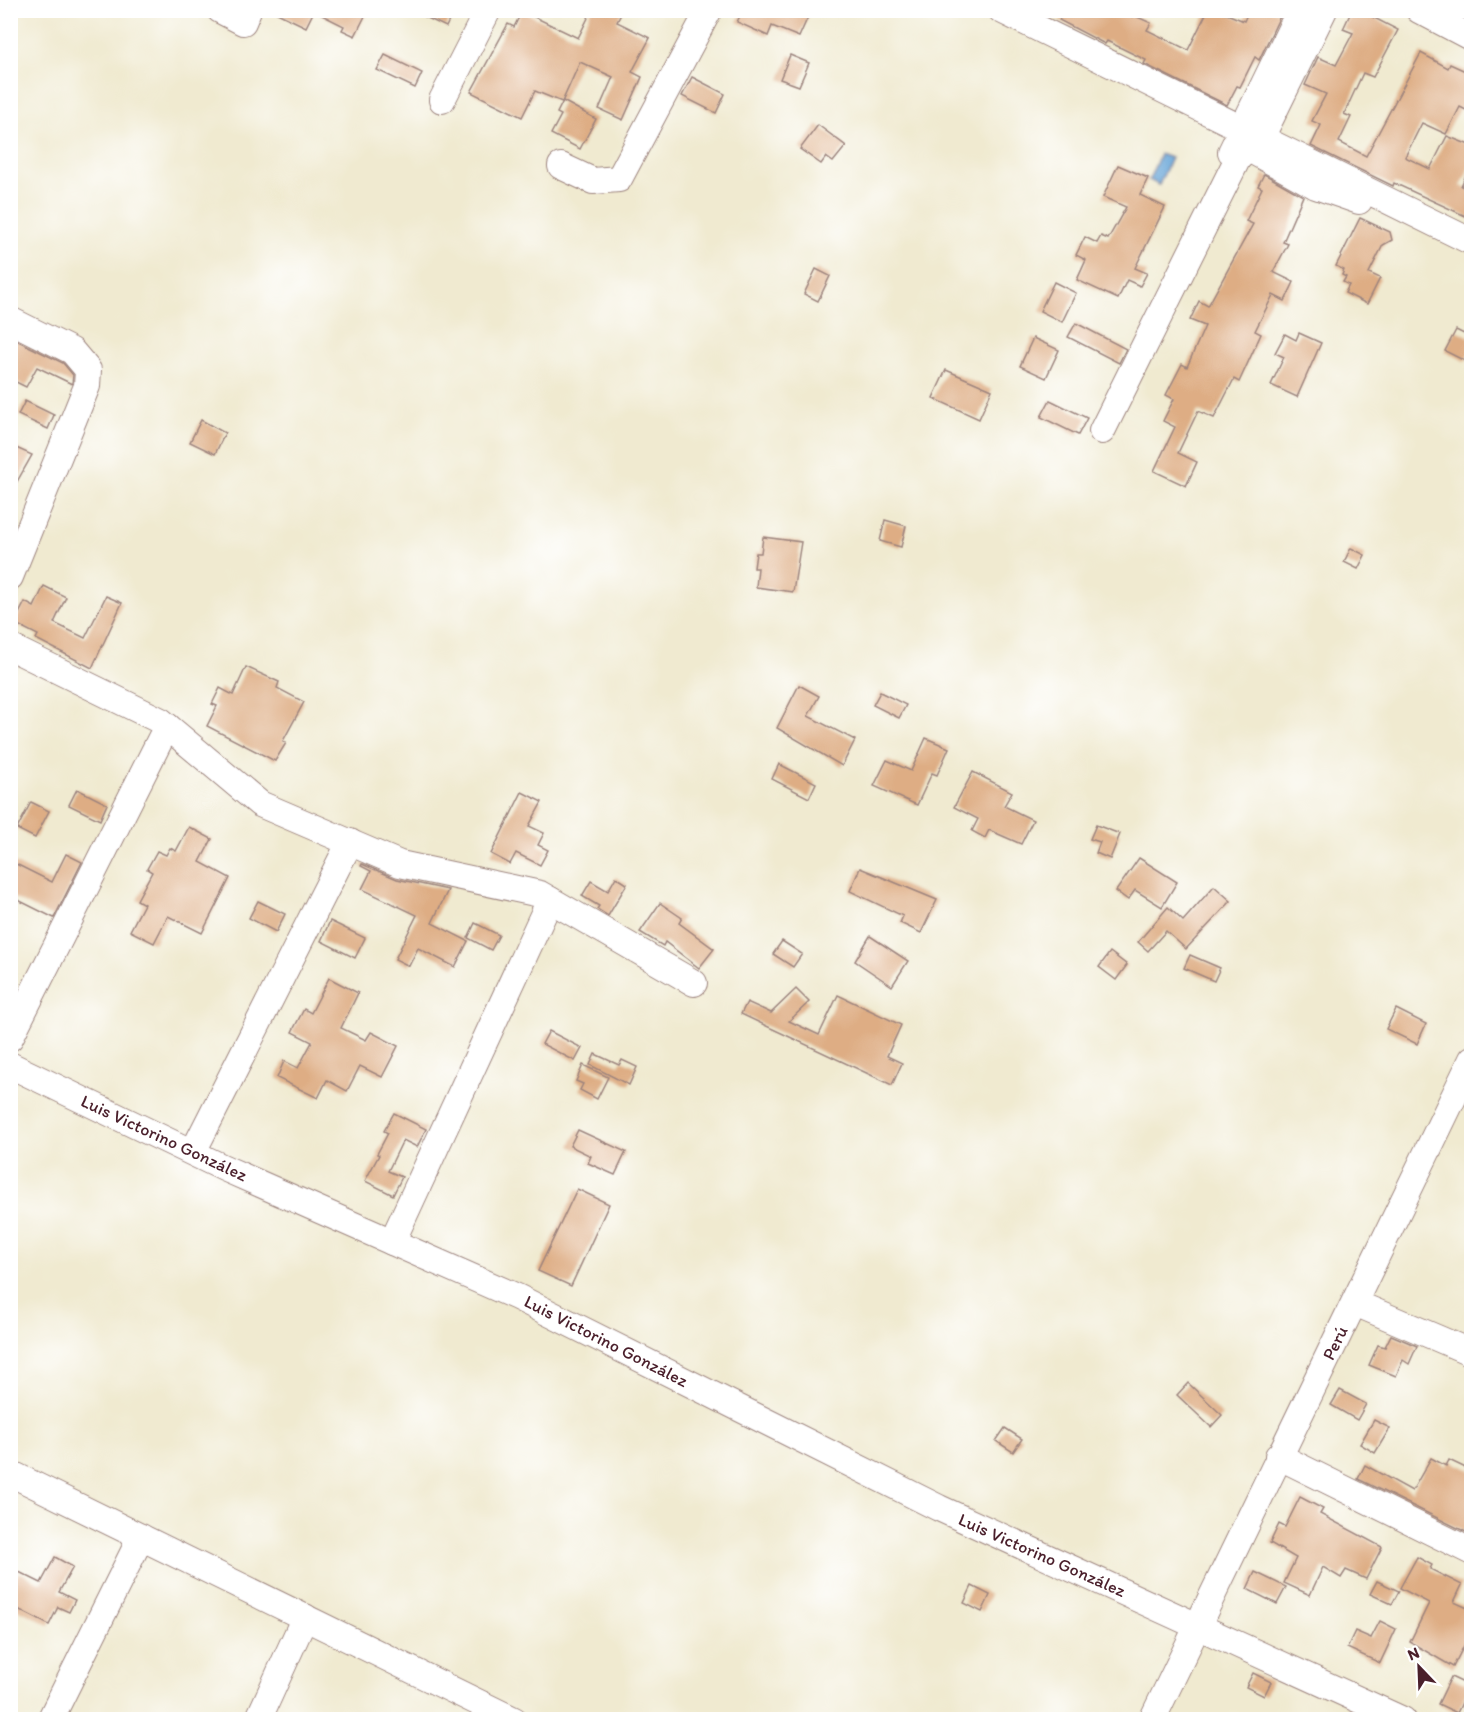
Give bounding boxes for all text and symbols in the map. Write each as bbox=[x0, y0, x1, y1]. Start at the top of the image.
street label: Luis Victorino González bbox=[77, 1090, 251, 1186]
street label: Luis Victorino González bbox=[520, 1290, 692, 1392]
street label: Perú bbox=[1317, 1322, 1353, 1364]
street label: Luis Victorino González bbox=[955, 1508, 1130, 1602]
north arrow bbox=[1389, 1637, 1449, 1697]
text: N bbox=[1405, 1643, 1422, 1665]

